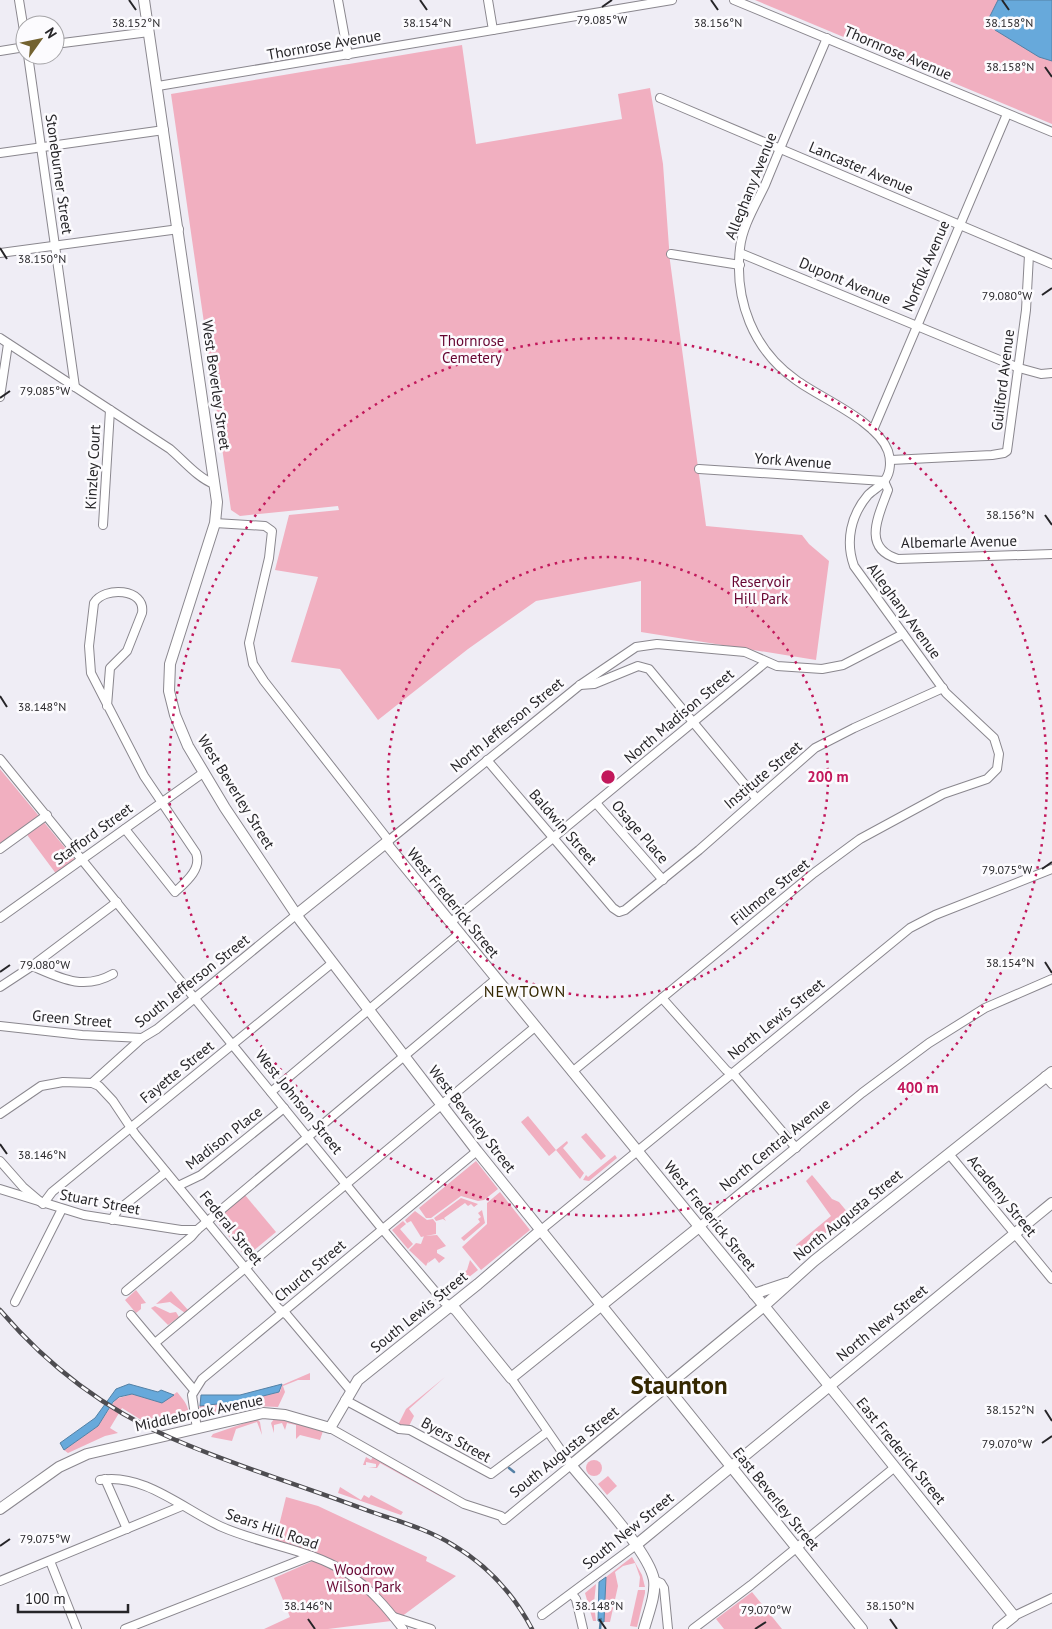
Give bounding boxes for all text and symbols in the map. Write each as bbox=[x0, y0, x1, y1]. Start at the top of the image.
text: 79.085°W bbox=[577, 12, 627, 27]
north arrow bbox=[15, 15, 65, 65]
text: 38.152°N bbox=[112, 15, 160, 30]
text: 38.154°N bbox=[403, 15, 451, 30]
text: 38.156°N bbox=[694, 15, 742, 30]
text: 38.158°N bbox=[985, 15, 1033, 30]
street label: Thornrose Avenue bbox=[841, 21, 955, 84]
text: N bbox=[41, 24, 61, 42]
street label: Thornrose Avenue bbox=[265, 25, 382, 64]
text: 38.158°N bbox=[986, 59, 1034, 74]
street label: Stoneburner Street bbox=[42, 113, 77, 235]
street label: Alleghany Avenue bbox=[720, 130, 781, 242]
street label: Lancaster Avenue bbox=[806, 137, 916, 198]
street label: Norfolk Avenue bbox=[898, 217, 953, 314]
text: 38.150°N bbox=[18, 251, 66, 266]
street label: Dupont Avenue bbox=[797, 253, 894, 308]
text: 79.080°W bbox=[982, 288, 1032, 303]
street label: West Beverley Street bbox=[198, 319, 235, 451]
street label: Guilford Avenue bbox=[987, 328, 1018, 432]
park label: Thornrose Cemetery bbox=[440, 331, 504, 367]
text: 79.085°W bbox=[20, 383, 70, 398]
street label: Kinzley Court bbox=[81, 424, 104, 510]
street label: York Avenue bbox=[754, 448, 832, 473]
text: 38.156°N bbox=[986, 507, 1034, 522]
street label: Albemarle Avenue bbox=[901, 531, 1017, 552]
street label: Alleghany Avenue bbox=[863, 559, 946, 662]
park label: Reservoir Hill Park bbox=[731, 572, 791, 608]
street label: North Madison Street bbox=[620, 664, 737, 767]
street label: North Jefferson Street bbox=[446, 673, 567, 776]
text: 38.148°N bbox=[18, 699, 66, 714]
street label: West Beverley Street bbox=[194, 731, 279, 852]
street label: Institute Street bbox=[720, 736, 806, 813]
text: 200 m bbox=[807, 767, 849, 786]
centre of rings bbox=[599, 768, 617, 786]
street label: Baldwin Street bbox=[525, 785, 601, 868]
street label: Osage Place bbox=[608, 796, 673, 867]
street label: Stafford Street bbox=[49, 798, 136, 869]
street label: West Frederick Street bbox=[403, 844, 504, 961]
street label: Fillmore Street bbox=[726, 854, 813, 929]
text: 79.075°W bbox=[982, 862, 1032, 877]
street label: South Jefferson Street bbox=[131, 930, 253, 1031]
text: 38.154°N bbox=[986, 955, 1034, 970]
text: 79.080°W bbox=[20, 957, 70, 972]
street label: North Lewis Street bbox=[723, 974, 828, 1063]
district label: NEWTOWN bbox=[484, 981, 566, 1001]
street label: Green Street bbox=[31, 1006, 113, 1031]
street label: Fayette Street bbox=[136, 1036, 217, 1107]
street label: West Johnson Street bbox=[252, 1046, 347, 1158]
street label: West Beverley Street bbox=[425, 1061, 520, 1176]
text: 400 m bbox=[897, 1078, 939, 1097]
street label: North Central Avenue bbox=[715, 1094, 834, 1195]
street label: Madison Place bbox=[182, 1102, 266, 1173]
text: 38.146°N bbox=[18, 1147, 66, 1162]
street label: Academy Street bbox=[964, 1151, 1041, 1240]
street label: West Frederick Street bbox=[660, 1157, 761, 1274]
street label: North Augusta Street bbox=[789, 1165, 906, 1264]
street label: Stuart Street bbox=[58, 1184, 142, 1219]
street label: Federal Street bbox=[196, 1187, 267, 1269]
street label: Church Street bbox=[270, 1235, 349, 1306]
street label: South Lewis Street bbox=[366, 1267, 471, 1357]
street label: North New Street bbox=[832, 1280, 931, 1365]
district label: Staunton bbox=[630, 1369, 728, 1401]
street label: Middlebrook Avenue bbox=[133, 1390, 265, 1435]
street label: East Frederick Street bbox=[852, 1393, 950, 1508]
street label: South Augusta Street bbox=[505, 1402, 622, 1501]
text: 38.152°N bbox=[986, 1402, 1034, 1417]
street label: Byers Street bbox=[418, 1413, 494, 1467]
text: 79.070°W bbox=[982, 1436, 1032, 1451]
street label: East Beverley Street bbox=[729, 1443, 824, 1554]
street label: South New Street bbox=[578, 1488, 677, 1573]
street label: Sears Hill Road bbox=[223, 1504, 321, 1553]
text: 79.075°W bbox=[20, 1531, 70, 1546]
park label: Woodrow Wilson Park bbox=[327, 1560, 402, 1596]
scale bar bbox=[18, 1582, 128, 1614]
text: 100 m bbox=[25, 1589, 66, 1608]
text: 38.146°N bbox=[284, 1598, 332, 1613]
text: 38.148°N bbox=[575, 1598, 623, 1613]
text: 38.150°N bbox=[866, 1598, 914, 1613]
text: 79.070°W bbox=[741, 1602, 791, 1617]

